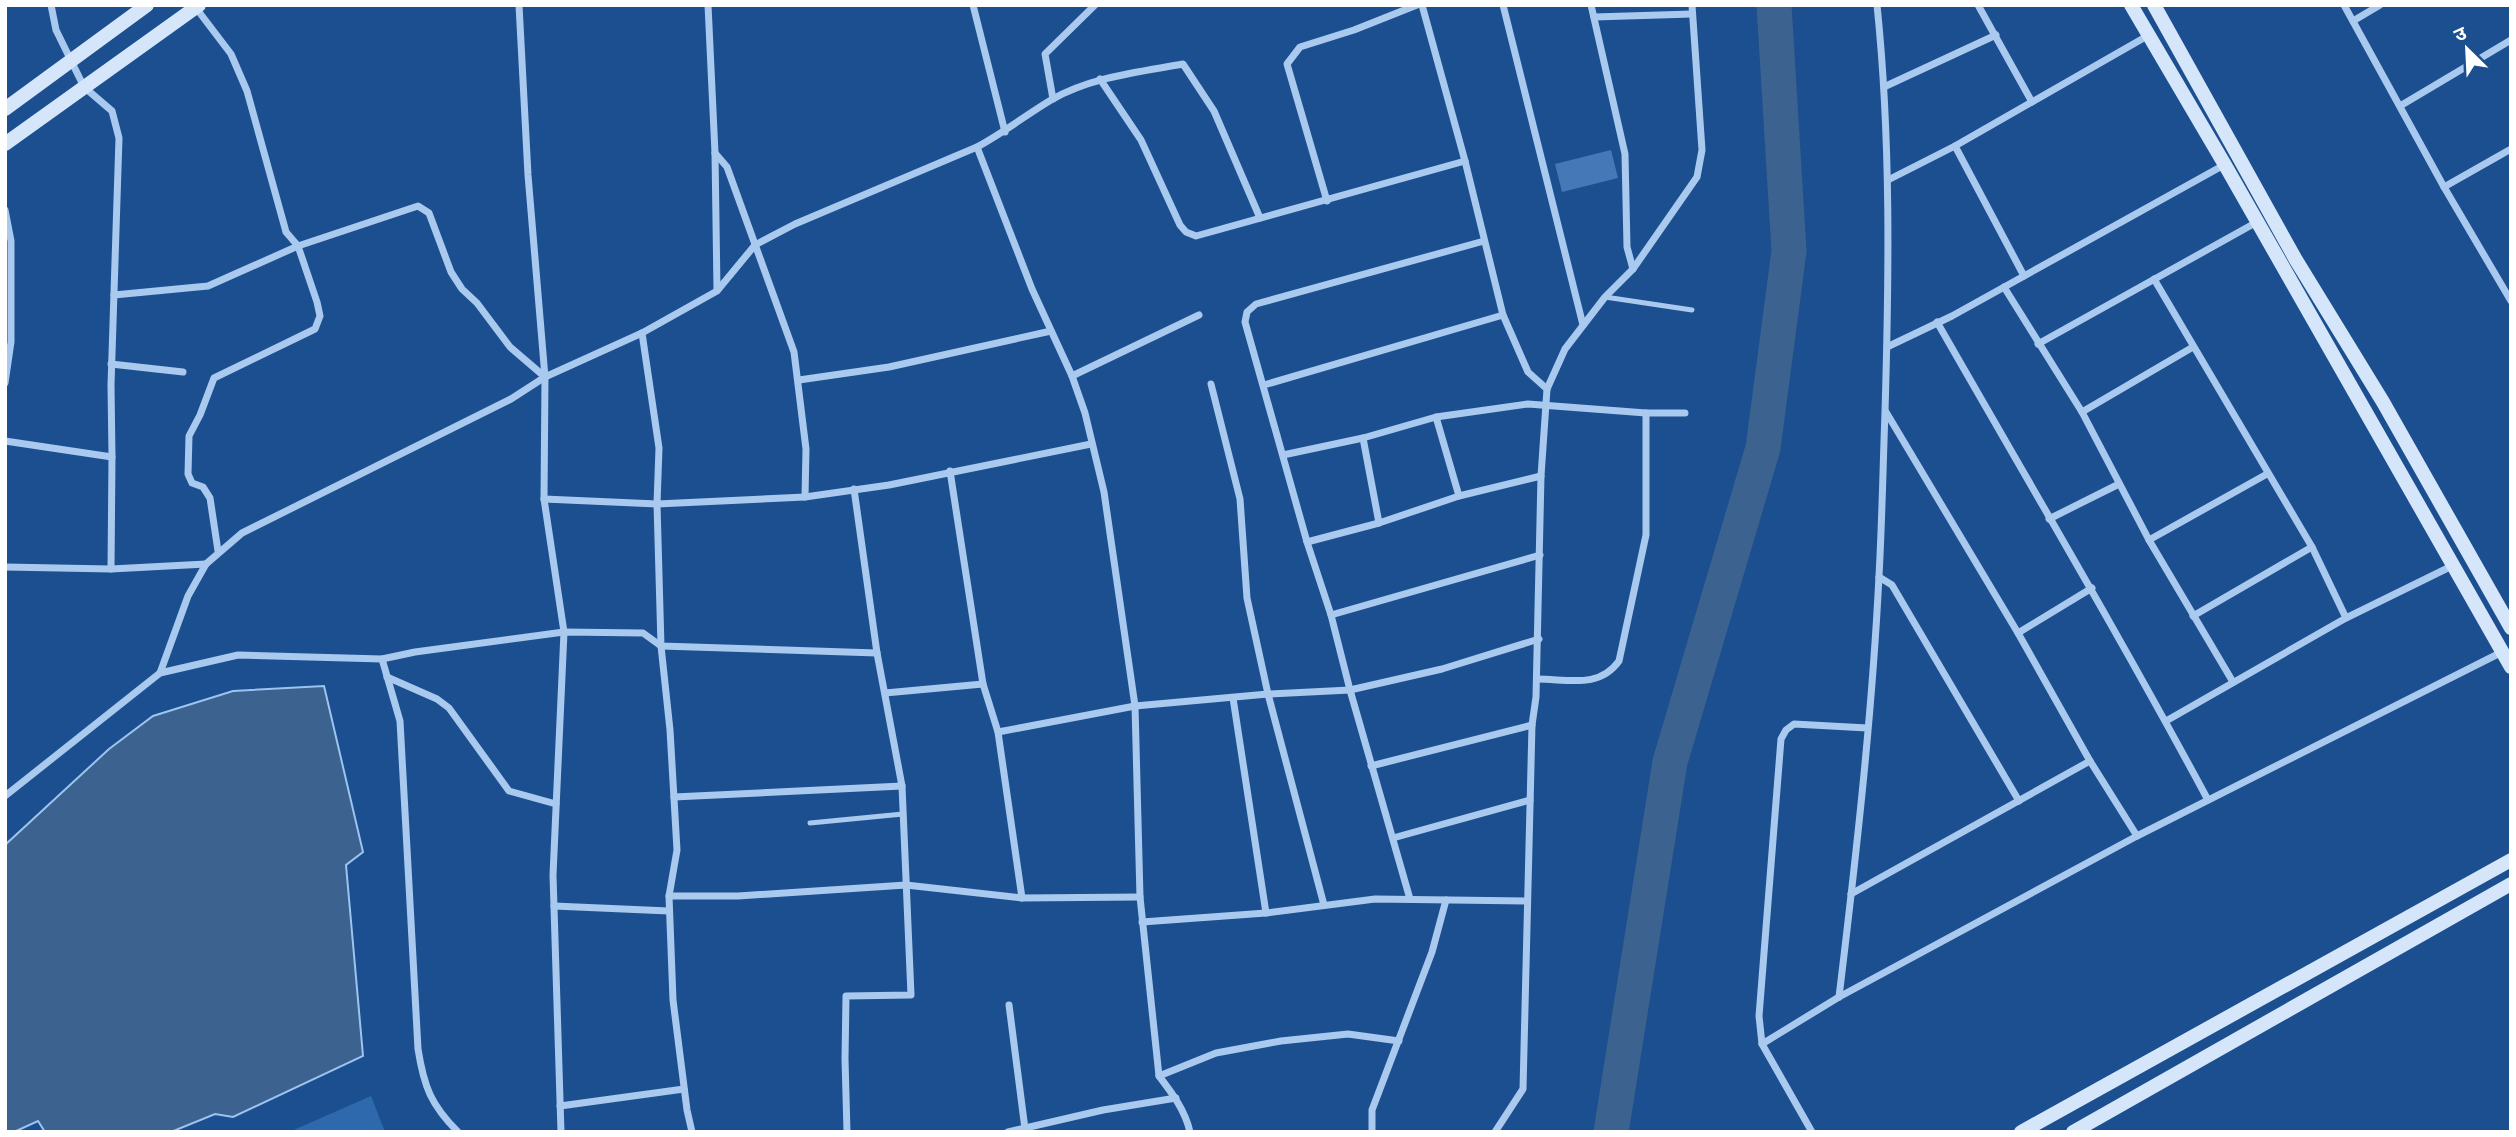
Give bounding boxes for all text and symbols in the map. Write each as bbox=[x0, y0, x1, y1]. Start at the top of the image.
north arrow bbox=[2432, 14, 2502, 84]
text: उ bbox=[2450, 20, 2471, 47]

